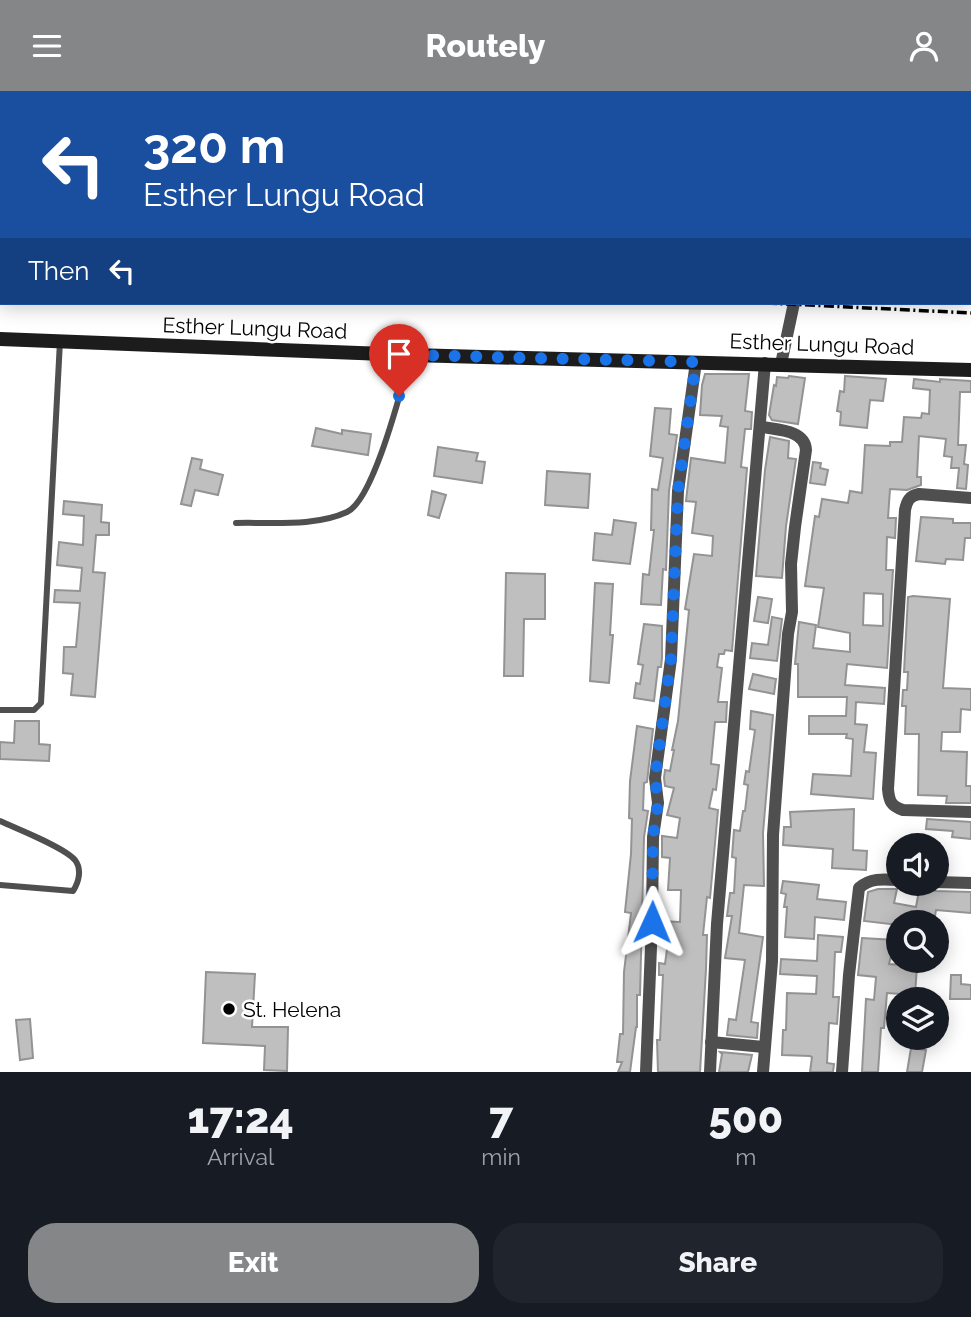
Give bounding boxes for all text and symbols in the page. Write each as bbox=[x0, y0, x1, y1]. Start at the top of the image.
icon: menu bbox=[28, 27, 66, 65]
text: Routely bbox=[426, 27, 545, 64]
icon: person bbox=[905, 27, 943, 65]
text: 320 m bbox=[143, 117, 285, 174]
icon: left bbox=[28, 119, 119, 210]
text: Esther Lungu Road bbox=[143, 176, 425, 213]
icon: left bbox=[103, 252, 141, 290]
text: Then bbox=[28, 256, 89, 286]
street label: Esther Lungu Road bbox=[162, 312, 348, 344]
pin bbox=[369, 324, 429, 396]
street label: Esther Lungu Road bbox=[729, 328, 915, 360]
icon: arrive bbox=[380, 335, 418, 373]
map controls bbox=[886, 833, 949, 1050]
button: sound bbox=[886, 833, 949, 896]
position arrow bbox=[615, 885, 689, 959]
button: search bbox=[886, 910, 949, 973]
button: layers bbox=[886, 987, 949, 1050]
place label: St. Helena bbox=[243, 997, 341, 1022]
marker: St. Helena bbox=[221, 1001, 237, 1017]
text: 17:24 bbox=[188, 1094, 294, 1143]
text: 7 bbox=[489, 1094, 513, 1143]
text: 500 bbox=[708, 1094, 783, 1143]
text: Arrival bbox=[207, 1143, 274, 1170]
text: min bbox=[481, 1143, 521, 1170]
text: m bbox=[735, 1143, 756, 1170]
button: Exit bbox=[28, 1223, 479, 1303]
button: Share bbox=[493, 1223, 943, 1303]

